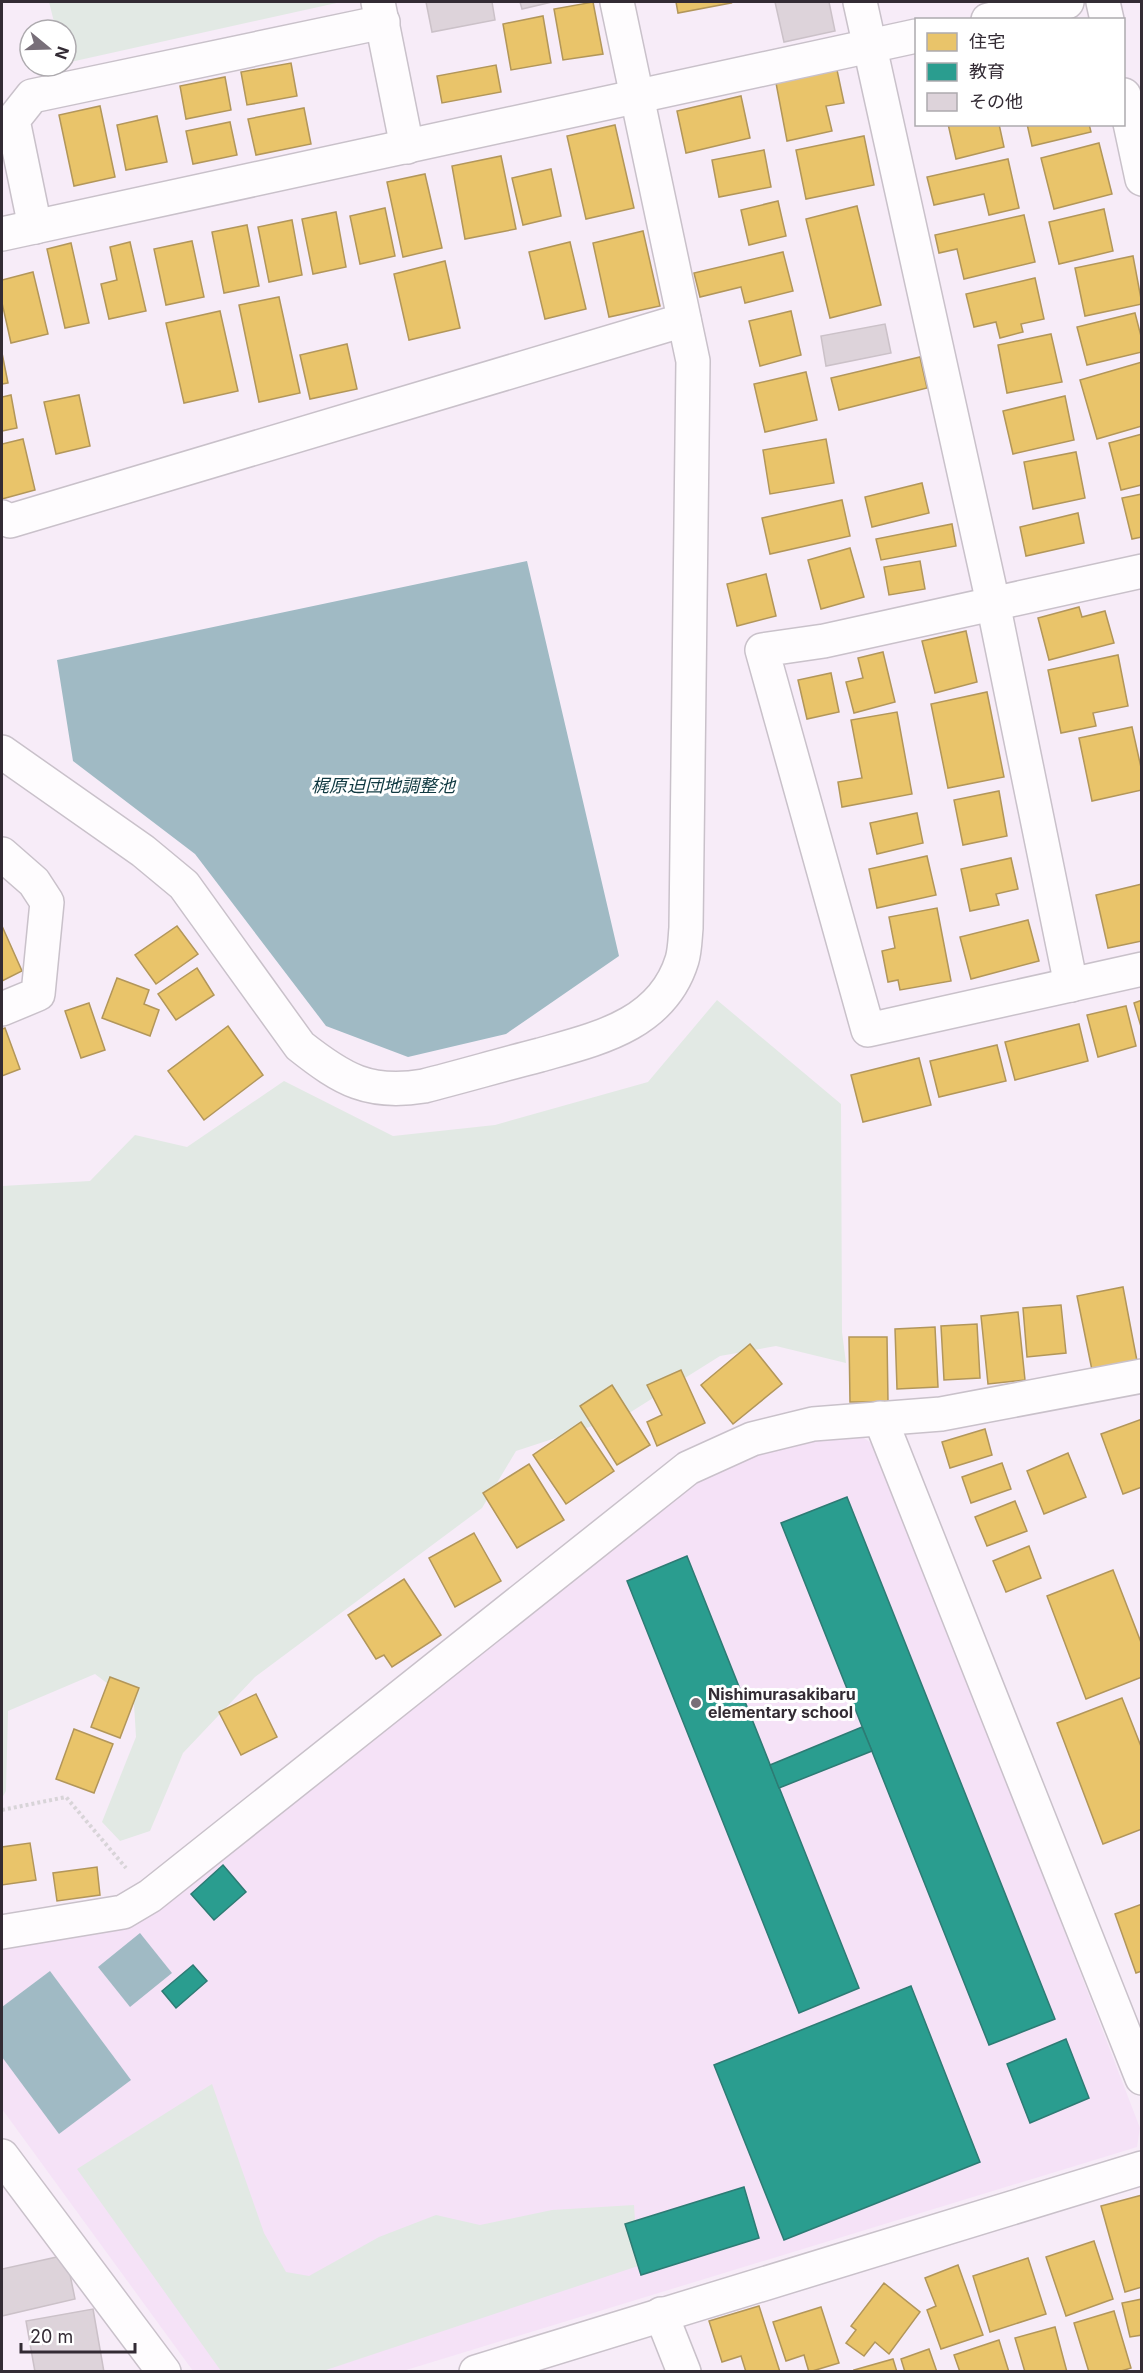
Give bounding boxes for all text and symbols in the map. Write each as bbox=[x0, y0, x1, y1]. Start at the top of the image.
north arrow bbox=[18, 18, 78, 78]
legend bbox=[915, 18, 1125, 126]
text: 住宅 bbox=[969, 31, 1005, 52]
text: N bbox=[51, 44, 74, 62]
text: 教育 bbox=[969, 61, 1005, 82]
text: その他 bbox=[969, 91, 1023, 112]
water label: 梶原迫団地調整池 bbox=[311, 775, 457, 796]
place label: Nishimurasakibaru elementary school bbox=[708, 1684, 856, 1722]
marker: Nishimurasakibaru elementary school bbox=[689, 1696, 703, 1710]
scale bar bbox=[21, 2316, 135, 2354]
text: 20 m bbox=[30, 2326, 73, 2347]

